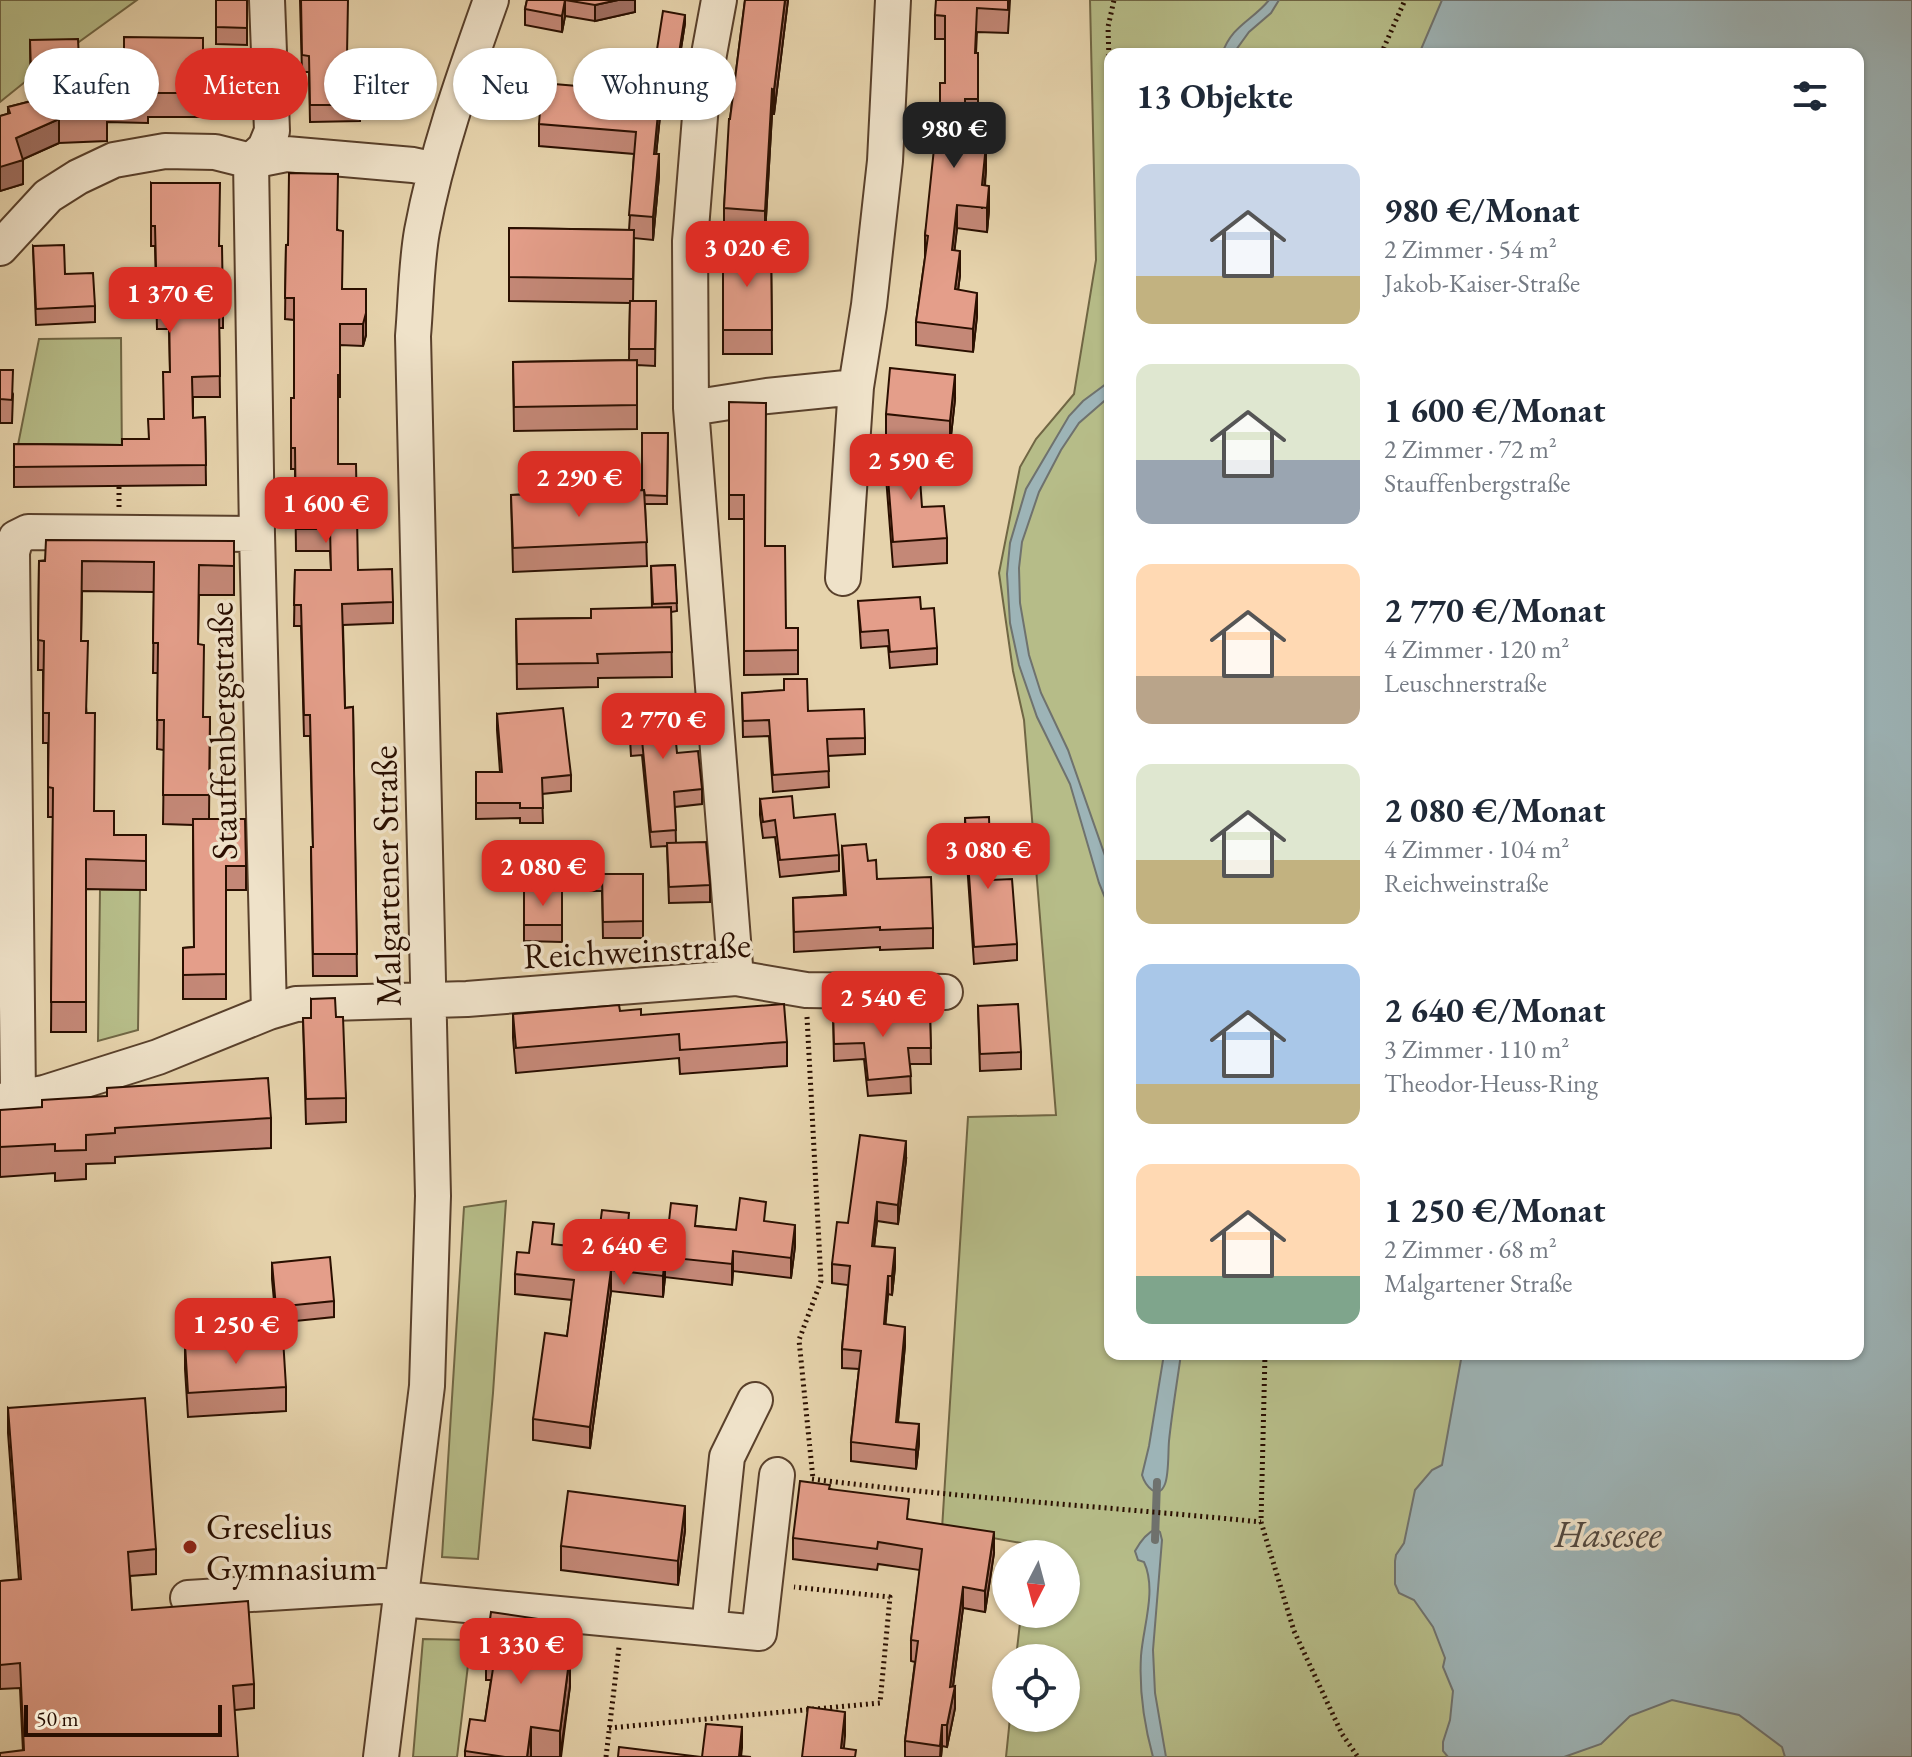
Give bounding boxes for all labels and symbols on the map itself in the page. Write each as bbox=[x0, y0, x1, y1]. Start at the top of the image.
pin: 980 € bbox=[898, 102, 1010, 170]
pin: 3 020 € bbox=[673, 221, 821, 289]
pin: 1 370 € bbox=[96, 267, 244, 335]
pin: 2 590 € bbox=[837, 434, 985, 502]
pin: 2 290 € bbox=[505, 451, 653, 519]
pin: 1 600 € bbox=[252, 477, 400, 545]
street label: Stauffenbergstraße bbox=[196, 602, 248, 860]
pin: 2 770 € bbox=[589, 693, 737, 761]
street label: Malgartener Straße bbox=[360, 745, 412, 1007]
pin: 3 080 € bbox=[914, 823, 1062, 891]
pin: 2 080 € bbox=[469, 840, 617, 908]
street label: Reichweinstraße bbox=[522, 921, 752, 979]
pin: 2 540 € bbox=[809, 971, 957, 1039]
pin: 2 640 € bbox=[550, 1219, 698, 1287]
pin: 1 250 € bbox=[162, 1298, 310, 1366]
place label: Greselius Gymnasium bbox=[206, 1503, 377, 1591]
water label: Hasesee bbox=[1553, 1509, 1663, 1558]
marker: Greselius Gymnasium bbox=[181, 1538, 199, 1556]
north arrow bbox=[992, 1540, 1080, 1628]
pin: 1 330 € bbox=[447, 1618, 595, 1686]
scale bar bbox=[24, 1701, 222, 1737]

